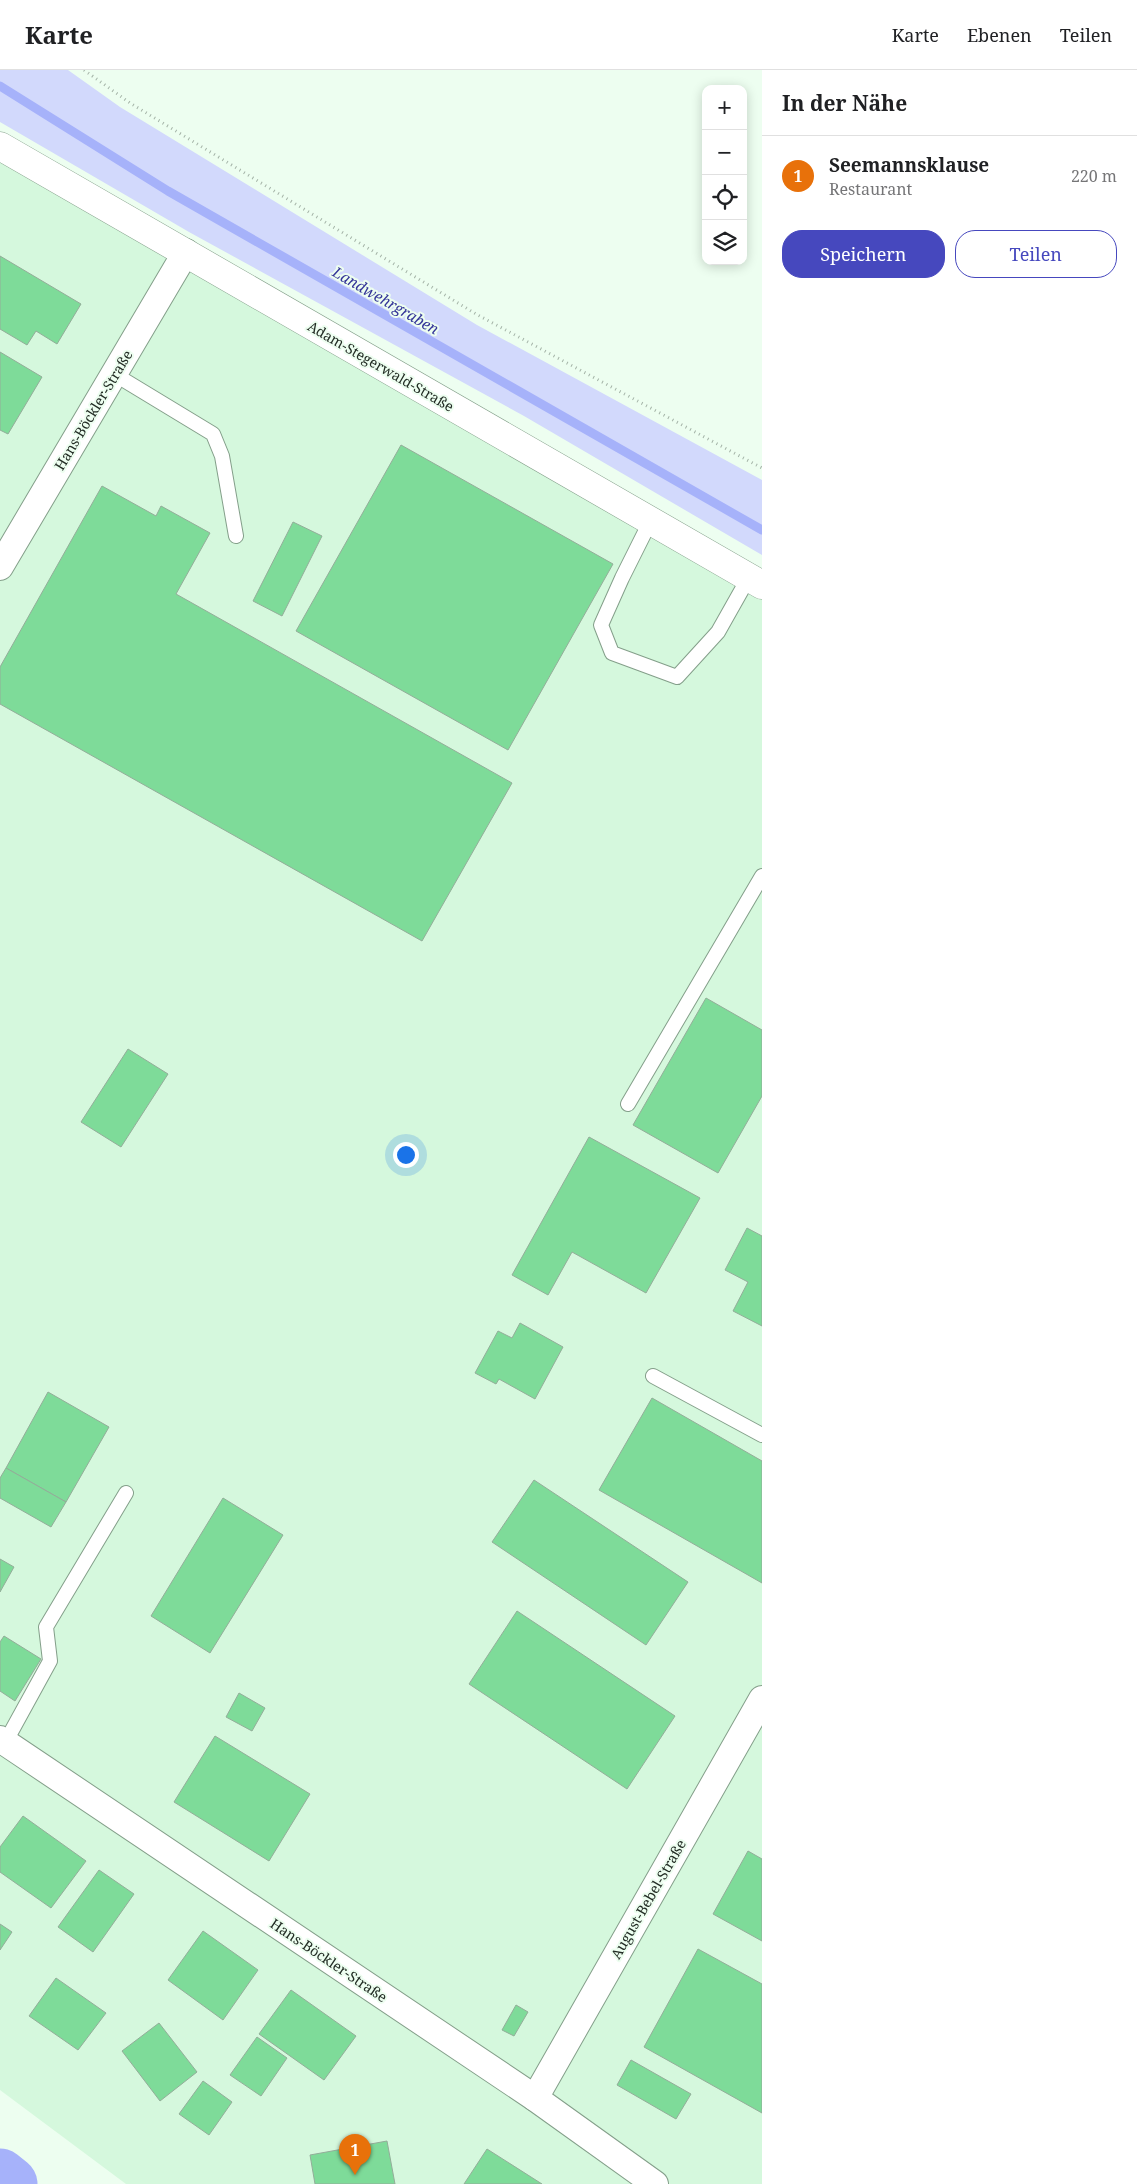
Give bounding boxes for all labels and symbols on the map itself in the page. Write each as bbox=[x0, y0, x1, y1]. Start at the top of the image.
water label: Landwehrgraben bbox=[328, 261, 443, 339]
street label: Adam-Stegerwald-Straße bbox=[304, 316, 458, 416]
street label: Hans-Böckler-Straße bbox=[50, 346, 136, 474]
your location bbox=[393, 1142, 419, 1168]
street label: August-Bebel-Straße bbox=[606, 1836, 690, 1962]
street label: Hans-Böckler-Straße bbox=[267, 1914, 391, 2006]
pin: 1 bbox=[339, 2134, 371, 2175]

